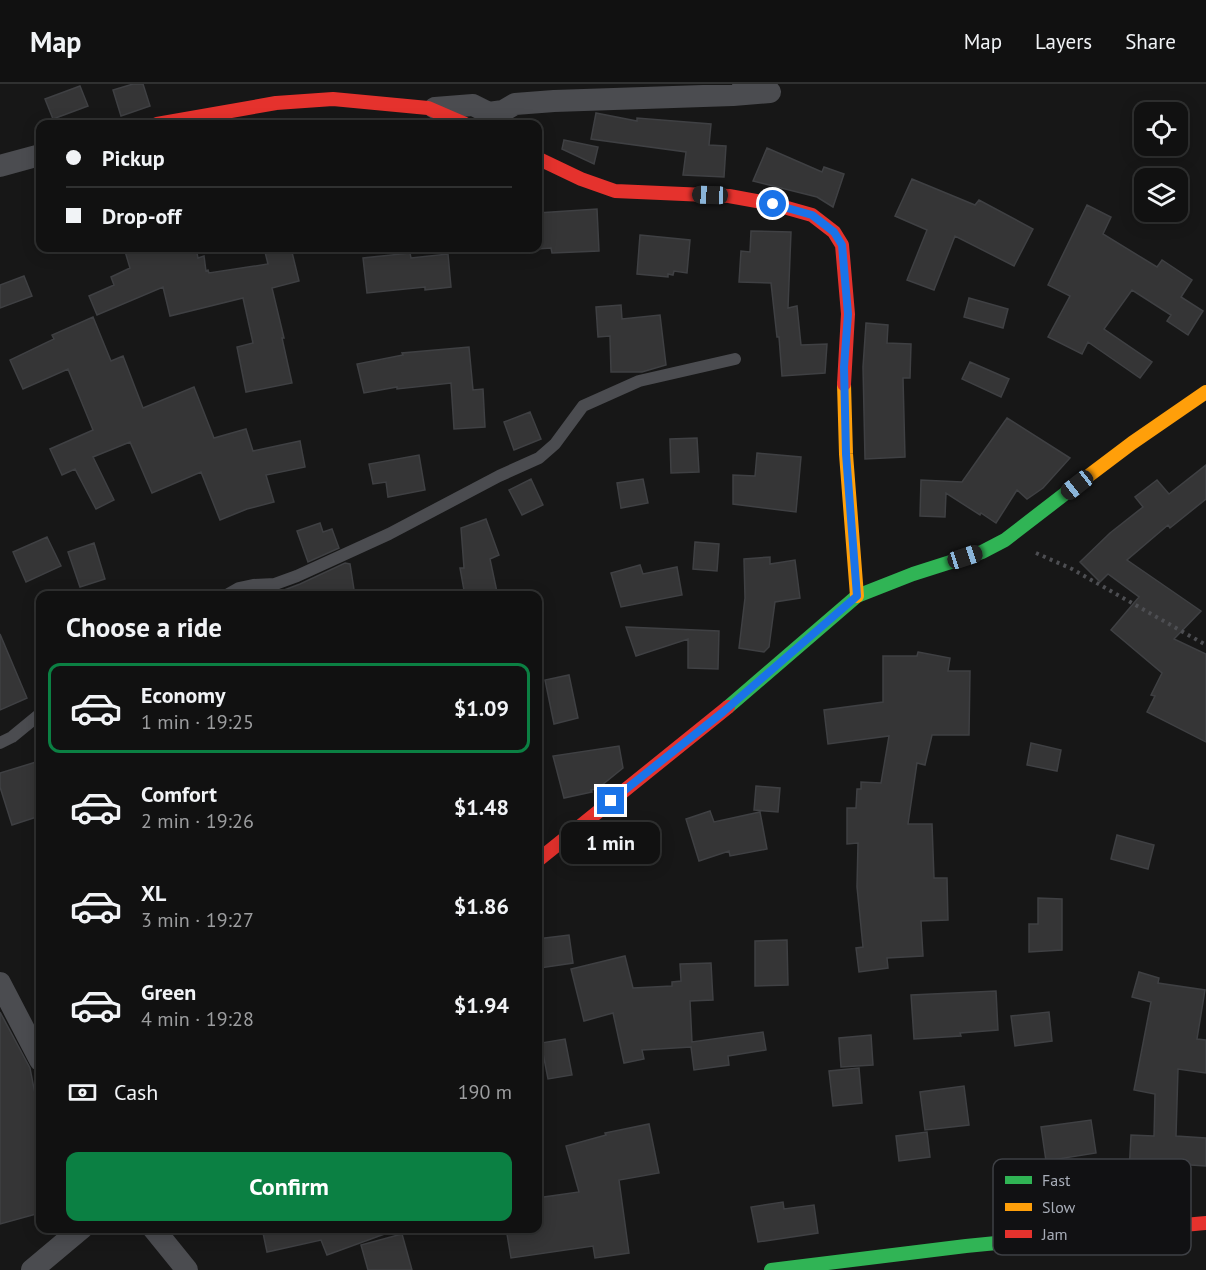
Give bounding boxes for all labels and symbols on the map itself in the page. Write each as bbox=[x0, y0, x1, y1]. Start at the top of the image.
car bbox=[692, 185, 728, 205]
route start bbox=[759, 190, 786, 217]
car bbox=[1057, 467, 1097, 503]
car bbox=[945, 543, 985, 571]
route end bbox=[597, 787, 624, 814]
callout: 1 min bbox=[562, 822, 660, 864]
legend bbox=[993, 1159, 1191, 1255]
text: Fast bbox=[1042, 1170, 1071, 1190]
text: Slow bbox=[1042, 1197, 1076, 1217]
text: Jam bbox=[1041, 1224, 1068, 1244]

